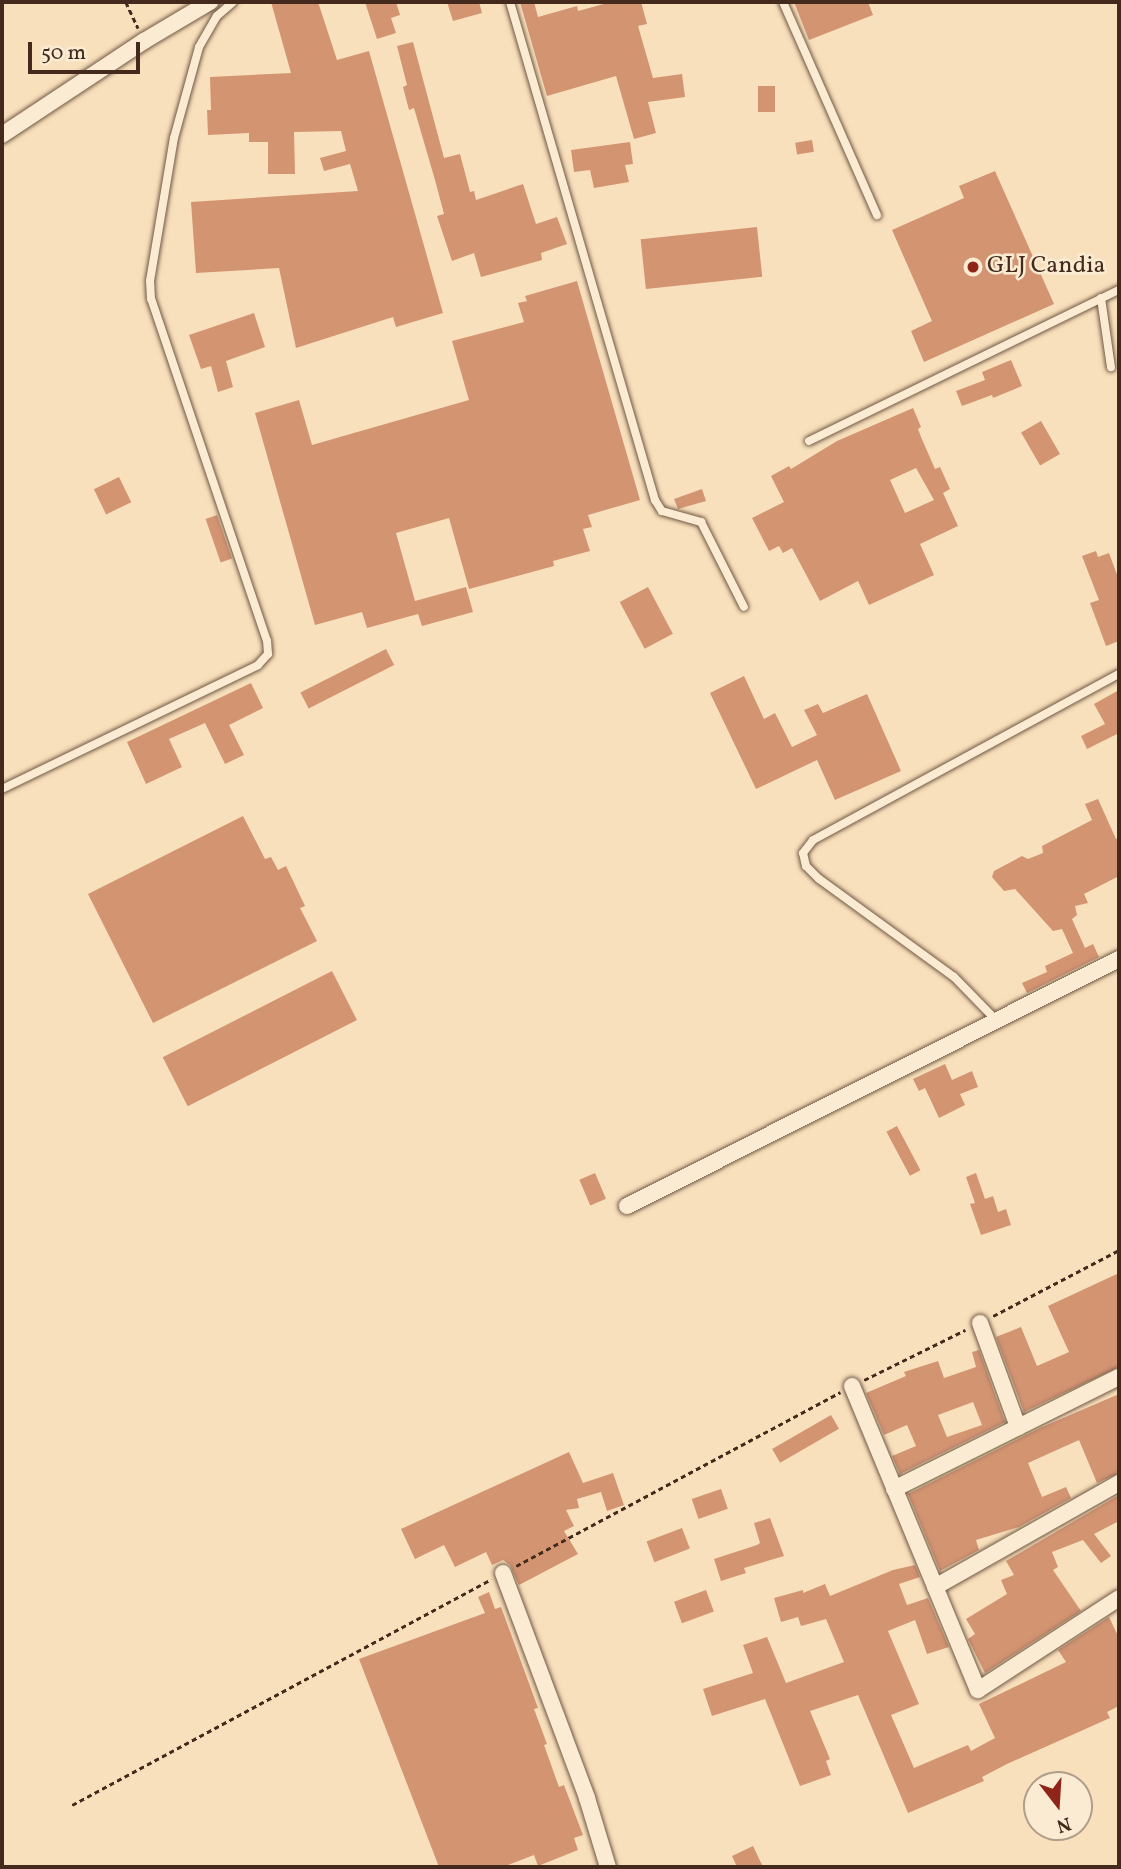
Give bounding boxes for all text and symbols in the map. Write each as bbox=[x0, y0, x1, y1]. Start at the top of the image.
scale bar bbox=[32, 28, 144, 72]
text: 50 m bbox=[41, 39, 86, 68]
place label: GLJ Candia bbox=[987, 253, 1105, 281]
marker: GLJ Candia bbox=[965, 259, 981, 275]
north arrow bbox=[1023, 1771, 1093, 1841]
text: N bbox=[1053, 1810, 1074, 1839]

